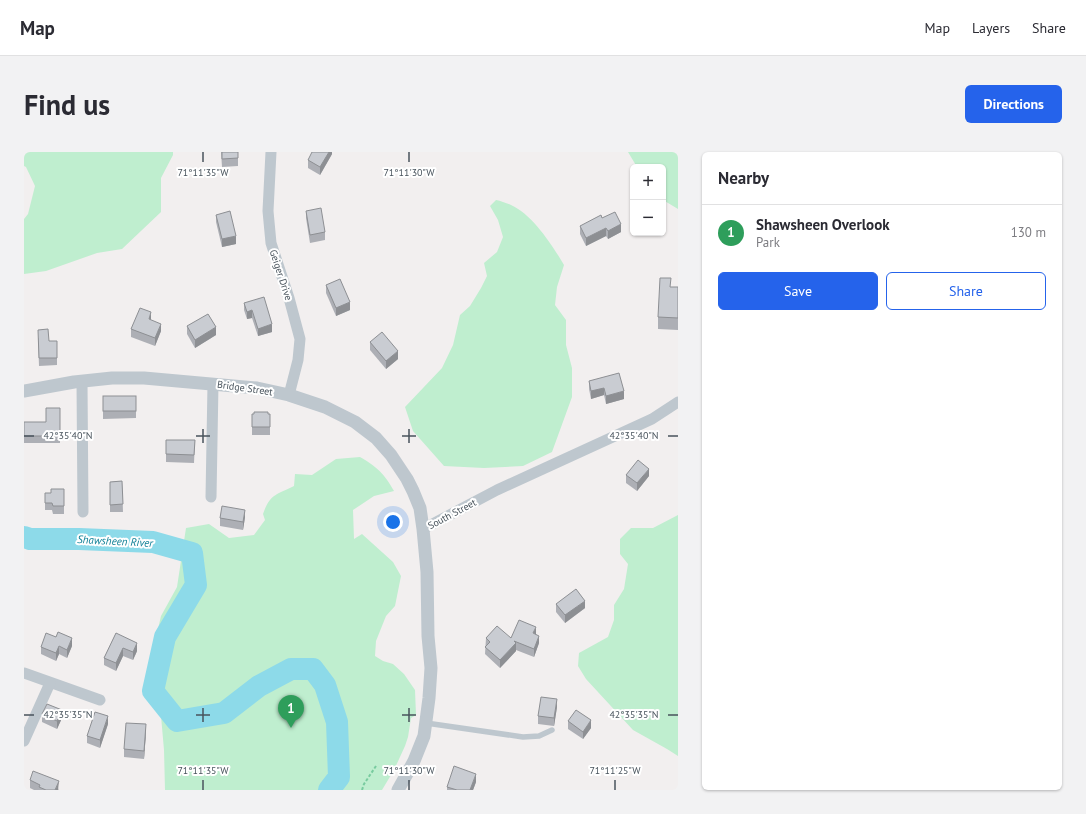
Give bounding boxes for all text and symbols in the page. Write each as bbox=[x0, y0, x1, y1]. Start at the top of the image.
text: Map bbox=[20, 16, 55, 40]
text: Map bbox=[924, 19, 950, 37]
text: Layers bbox=[972, 19, 1010, 37]
text: Share bbox=[1032, 19, 1066, 37]
button: Directions bbox=[965, 85, 1062, 123]
text: Find us bbox=[24, 86, 110, 123]
map controls bbox=[630, 164, 666, 236]
button: + bbox=[630, 164, 666, 200]
text: 71°11'35"W bbox=[177, 166, 229, 179]
text: 71°11'30"W bbox=[383, 166, 435, 179]
text: Nearby bbox=[718, 167, 769, 189]
button: − bbox=[630, 200, 666, 236]
text: Shawsheen Overlook bbox=[756, 215, 890, 234]
text: 1 bbox=[727, 224, 735, 241]
text: 130 m bbox=[1011, 224, 1046, 241]
text: Park bbox=[756, 234, 780, 251]
street label: Geiger Drive bbox=[267, 248, 295, 302]
button: Save bbox=[718, 272, 878, 310]
button: Share bbox=[886, 272, 1046, 310]
street label: Bridge Street bbox=[216, 378, 274, 398]
text: 42°35'40"N bbox=[43, 429, 93, 442]
text: 42°35'40"N bbox=[609, 429, 659, 442]
street label: South Street bbox=[425, 496, 479, 532]
your location bbox=[383, 512, 403, 532]
water label: Shawsheen River bbox=[77, 532, 155, 550]
pin: 1 bbox=[278, 695, 304, 728]
text: 42°35'35"N bbox=[43, 708, 93, 721]
text: 42°35'35"N bbox=[609, 708, 659, 721]
text: 71°11'35"W bbox=[177, 764, 229, 777]
text: 71°11'30"W bbox=[383, 764, 435, 777]
text: 71°11'25"W bbox=[589, 764, 641, 777]

